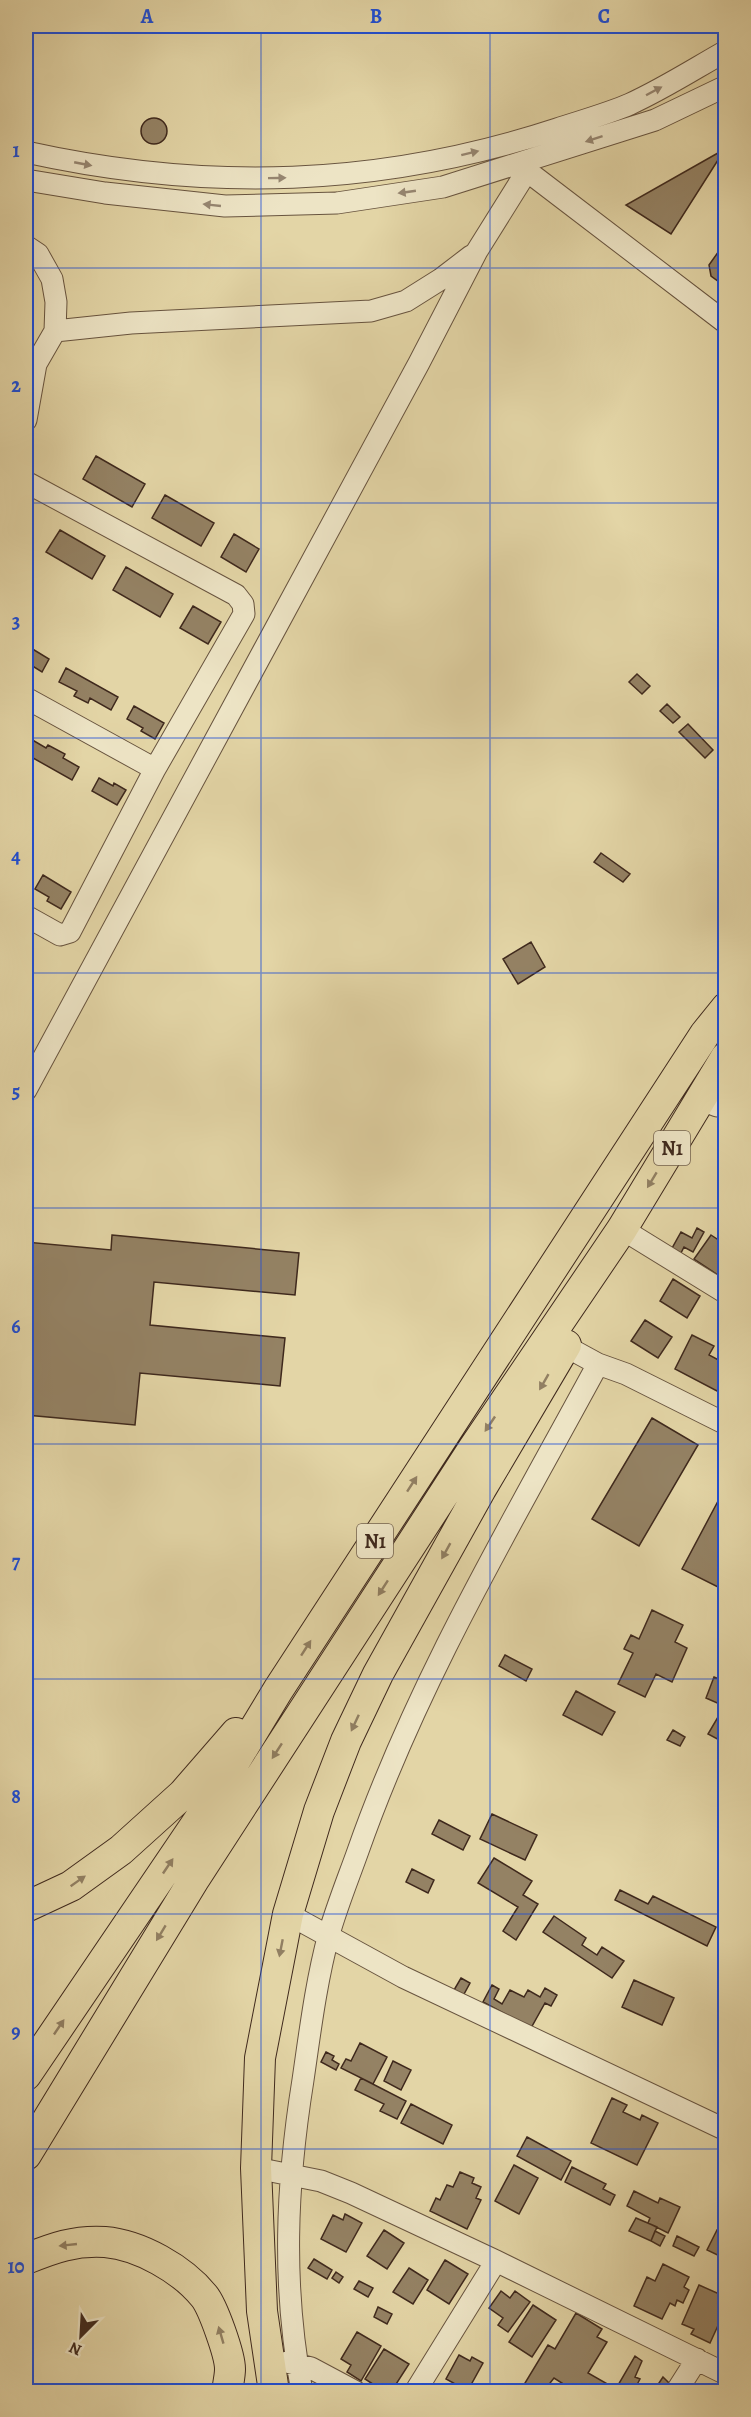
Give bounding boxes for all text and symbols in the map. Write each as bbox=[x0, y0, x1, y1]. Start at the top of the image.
text: A bbox=[140, 3, 154, 30]
text: B bbox=[370, 3, 382, 30]
text: C bbox=[598, 3, 610, 30]
one-way arrow bbox=[646, 86, 663, 96]
one-way arrow bbox=[585, 135, 603, 145]
text: 1 bbox=[12, 137, 20, 164]
one-way arrow bbox=[461, 148, 479, 158]
one-way arrow bbox=[74, 160, 93, 169]
one-way arrow bbox=[267, 173, 286, 183]
one-way arrow bbox=[397, 188, 416, 197]
one-way arrow bbox=[203, 200, 222, 210]
text: 2 bbox=[11, 372, 21, 399]
text: 3 bbox=[12, 608, 20, 635]
text: 4 bbox=[11, 843, 21, 870]
text: 5 bbox=[12, 1078, 20, 1105]
road number: N1 bbox=[654, 1131, 690, 1165]
one-way arrow bbox=[647, 1172, 658, 1188]
text: 6 bbox=[11, 1313, 21, 1340]
one-way arrow bbox=[538, 1374, 549, 1390]
one-way arrow bbox=[484, 1416, 496, 1432]
one-way arrow bbox=[406, 1476, 417, 1492]
road number: N1 bbox=[357, 1524, 393, 1558]
one-way arrow bbox=[441, 1543, 451, 1560]
text: 7 bbox=[12, 1548, 21, 1575]
one-way arrow bbox=[377, 1579, 389, 1595]
one-way arrow bbox=[300, 1640, 311, 1656]
one-way arrow bbox=[350, 1715, 360, 1733]
one-way arrow bbox=[272, 1743, 283, 1759]
text: 8 bbox=[11, 1783, 21, 1810]
one-way arrow bbox=[162, 1858, 173, 1874]
one-way arrow bbox=[69, 1875, 85, 1887]
one-way arrow bbox=[155, 1925, 166, 1941]
one-way arrow bbox=[276, 1939, 285, 1958]
text: 9 bbox=[11, 2018, 21, 2045]
one-way arrow bbox=[53, 2019, 64, 2035]
one-way arrow bbox=[58, 2240, 77, 2250]
text: 10 bbox=[7, 2253, 25, 2280]
north arrow bbox=[51, 2306, 111, 2366]
one-way arrow bbox=[216, 2326, 225, 2344]
text: N bbox=[65, 2336, 85, 2361]

